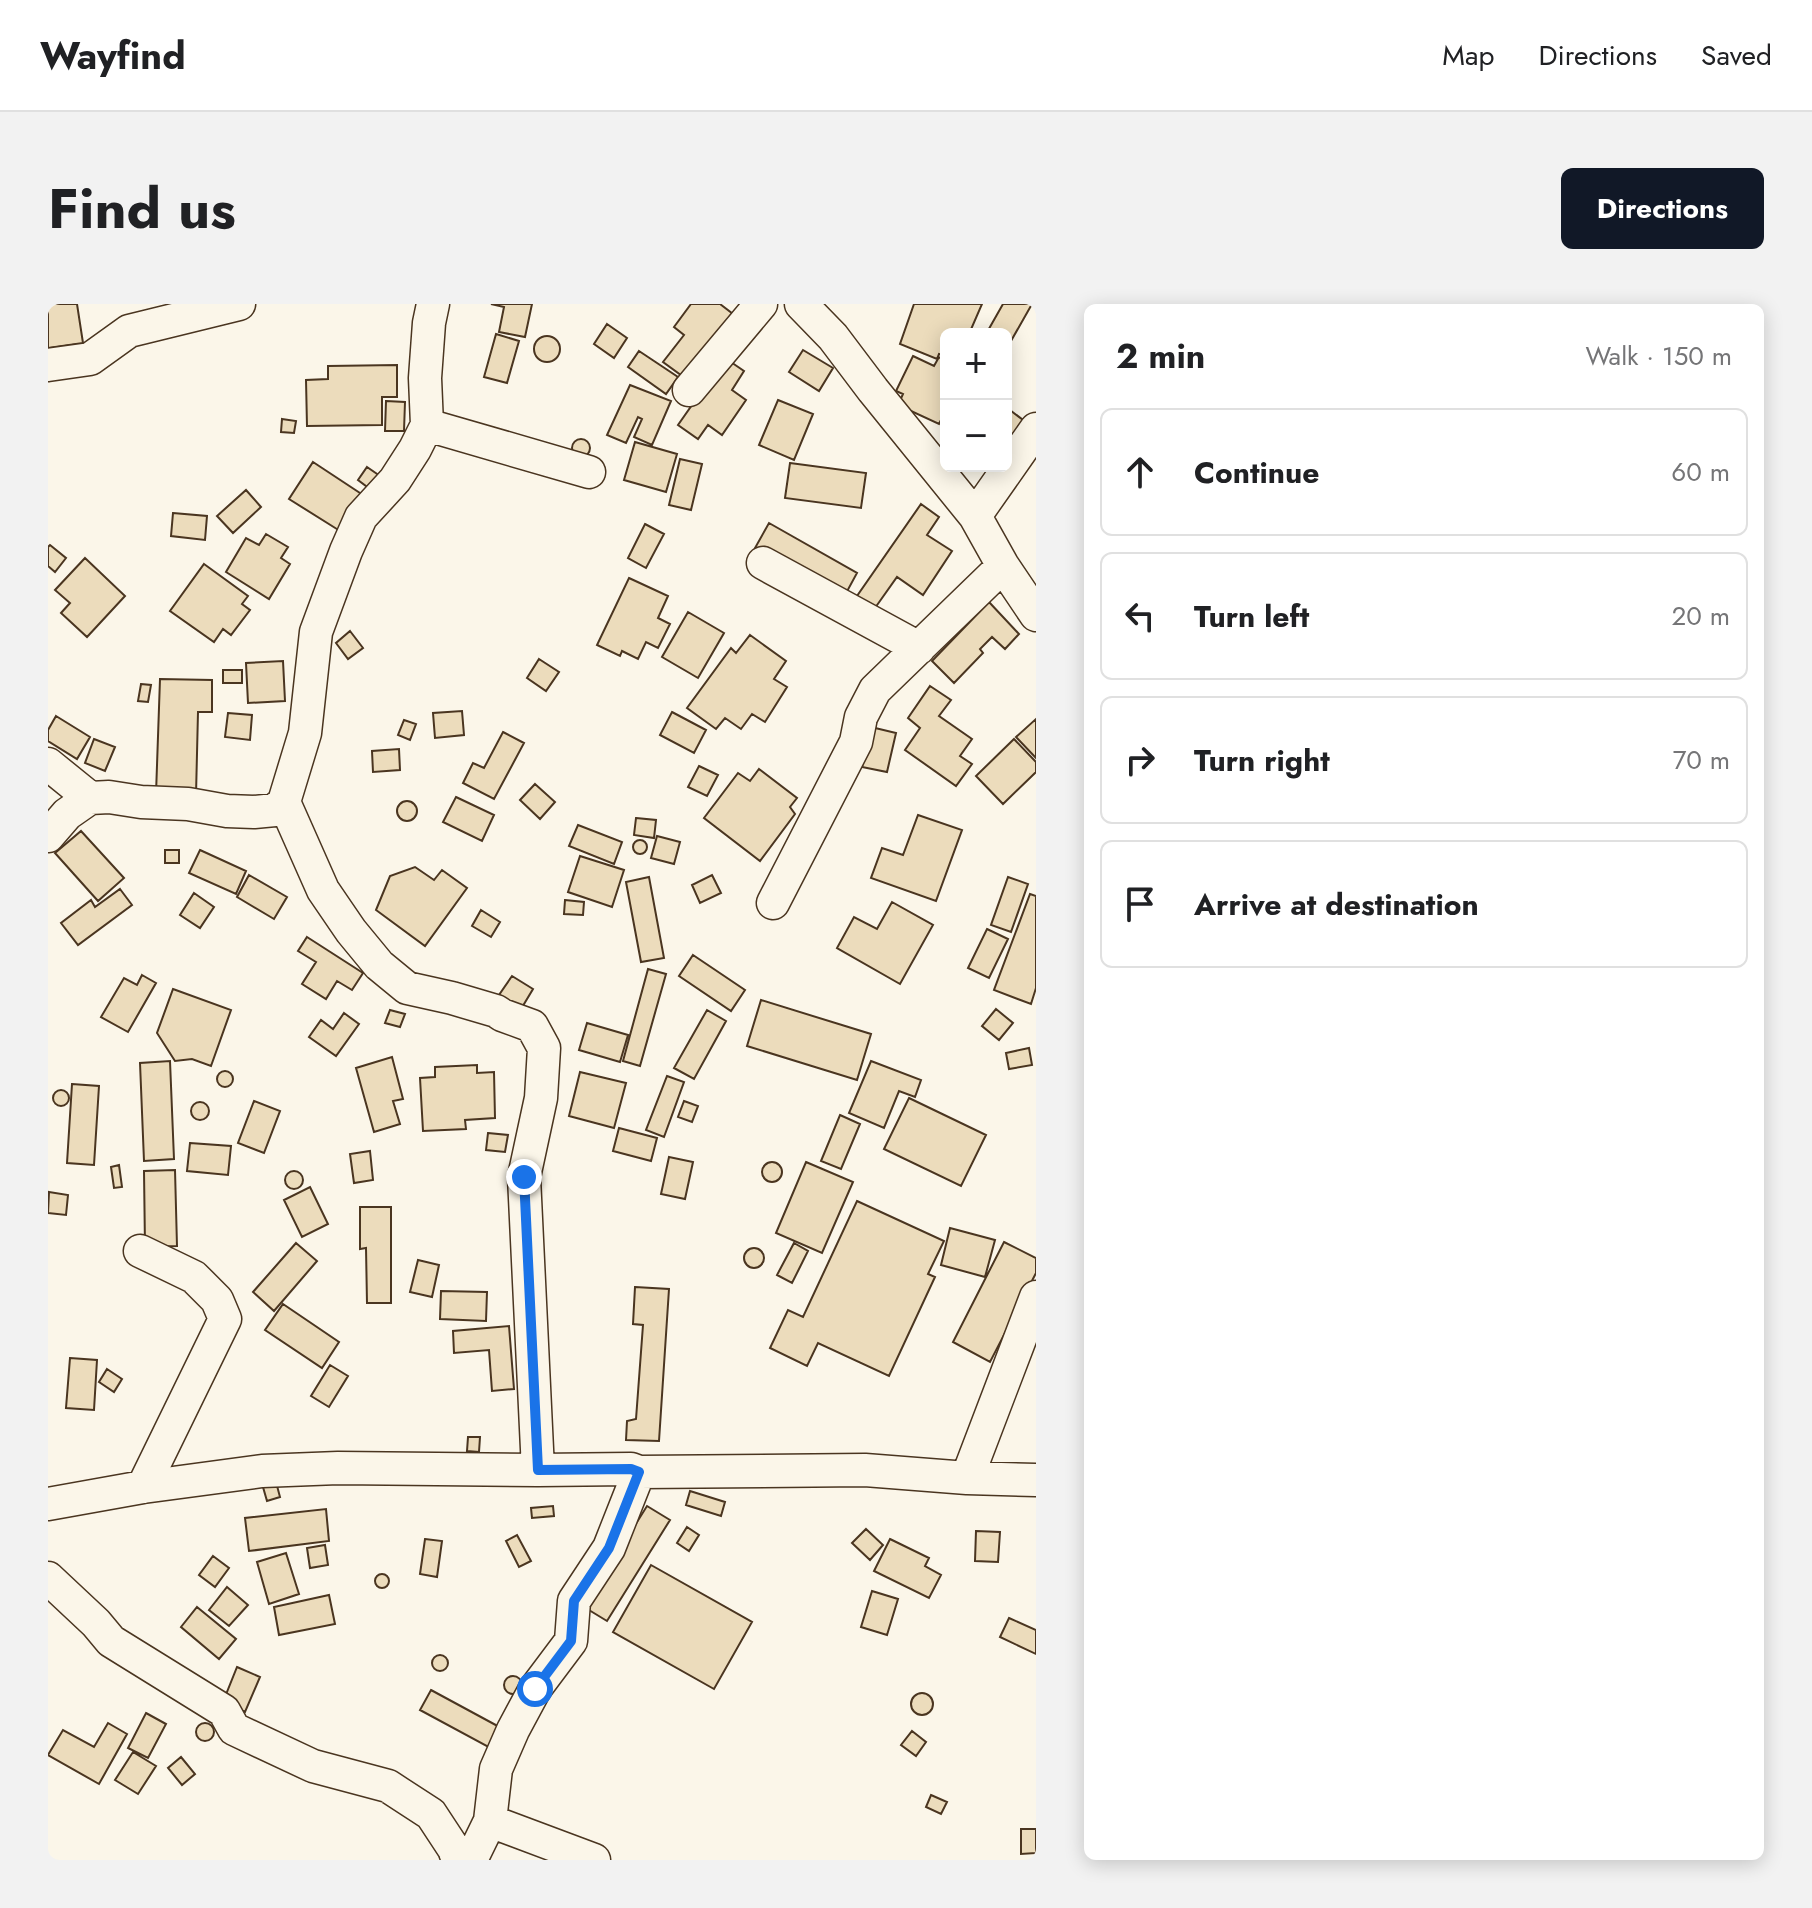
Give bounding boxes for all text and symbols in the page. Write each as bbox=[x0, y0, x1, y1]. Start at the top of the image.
text: Wayfind bbox=[40, 28, 186, 83]
text: Map bbox=[1442, 35, 1494, 76]
text: Directions bbox=[1538, 35, 1657, 76]
text: Saved bbox=[1701, 35, 1772, 76]
text: Find us bbox=[48, 168, 236, 249]
button: Directions bbox=[1561, 168, 1764, 249]
map controls bbox=[940, 328, 1012, 472]
button: + bbox=[940, 328, 1012, 400]
text: 2 min bbox=[1116, 332, 1205, 381]
text: Walk · 150 m bbox=[1585, 337, 1732, 375]
button: − bbox=[940, 400, 1012, 472]
icon: ahead bbox=[1118, 450, 1162, 494]
text: Continue bbox=[1194, 451, 1320, 494]
text: 60 m bbox=[1671, 453, 1730, 491]
icon: left bbox=[1118, 594, 1162, 638]
text: Turn left bbox=[1194, 595, 1309, 638]
text: 20 m bbox=[1672, 597, 1730, 635]
icon: right bbox=[1118, 738, 1162, 782]
text: Turn right bbox=[1194, 739, 1330, 782]
text: 70 m bbox=[1673, 741, 1730, 779]
icon: arrive bbox=[1118, 882, 1162, 926]
text: Arrive at destination bbox=[1194, 883, 1479, 926]
route end bbox=[506, 1159, 542, 1195]
route start bbox=[517, 1671, 553, 1707]

